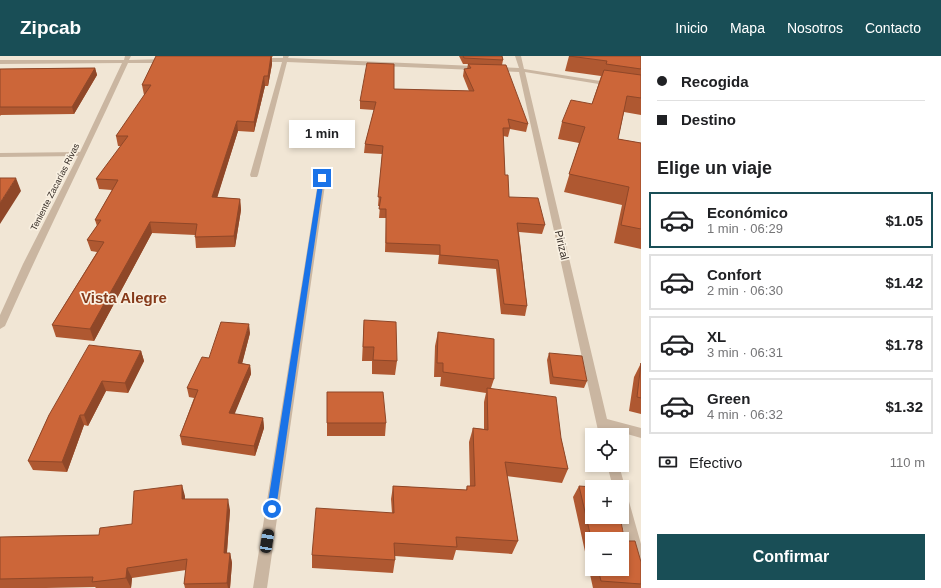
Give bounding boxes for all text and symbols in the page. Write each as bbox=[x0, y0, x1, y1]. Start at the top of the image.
text: Zipcab bbox=[20, 17, 81, 38]
text: Inicio bbox=[675, 20, 708, 36]
text: Mapa bbox=[730, 20, 765, 36]
text: Nosotros bbox=[787, 20, 843, 36]
text: Contacto bbox=[865, 20, 921, 36]
text: Recogida bbox=[681, 73, 749, 90]
text: Destino bbox=[681, 111, 736, 128]
callout: 1 min bbox=[289, 120, 355, 148]
text: 1 min bbox=[305, 126, 339, 141]
street label: Teniente Zacarías Rivas bbox=[29, 141, 82, 232]
text: Elige un viaje bbox=[657, 158, 772, 178]
route end bbox=[313, 169, 331, 187]
icon: car bbox=[659, 202, 695, 238]
text: Económico bbox=[707, 204, 788, 221]
text: $1.05 bbox=[885, 212, 923, 229]
text: 1 min · 06:29 bbox=[707, 221, 783, 236]
street label: Pirizal bbox=[553, 229, 571, 261]
icon: car bbox=[659, 264, 695, 300]
text: Confort bbox=[707, 266, 761, 283]
text: $1.42 bbox=[885, 274, 923, 291]
text: 2 min · 06:30 bbox=[707, 283, 783, 298]
district label: Vista Alegre bbox=[81, 289, 167, 306]
icon: car bbox=[659, 326, 695, 362]
text: XL bbox=[707, 328, 726, 345]
text: $1.78 bbox=[885, 336, 923, 353]
text: 3 min · 06:31 bbox=[707, 345, 783, 360]
icon: car bbox=[659, 388, 695, 424]
text: Green bbox=[707, 390, 750, 407]
text: $1.32 bbox=[885, 398, 923, 415]
text: 4 min · 06:32 bbox=[707, 407, 783, 422]
map controls bbox=[585, 428, 629, 576]
button: locate bbox=[585, 428, 629, 472]
icon: cash bbox=[657, 451, 679, 473]
text: Efectivo bbox=[689, 454, 742, 471]
text: 110 m bbox=[890, 455, 925, 470]
button: + bbox=[585, 480, 629, 524]
route start bbox=[263, 500, 281, 518]
car bbox=[259, 528, 275, 554]
button: − bbox=[585, 532, 629, 576]
button: Confirmar bbox=[657, 534, 925, 580]

